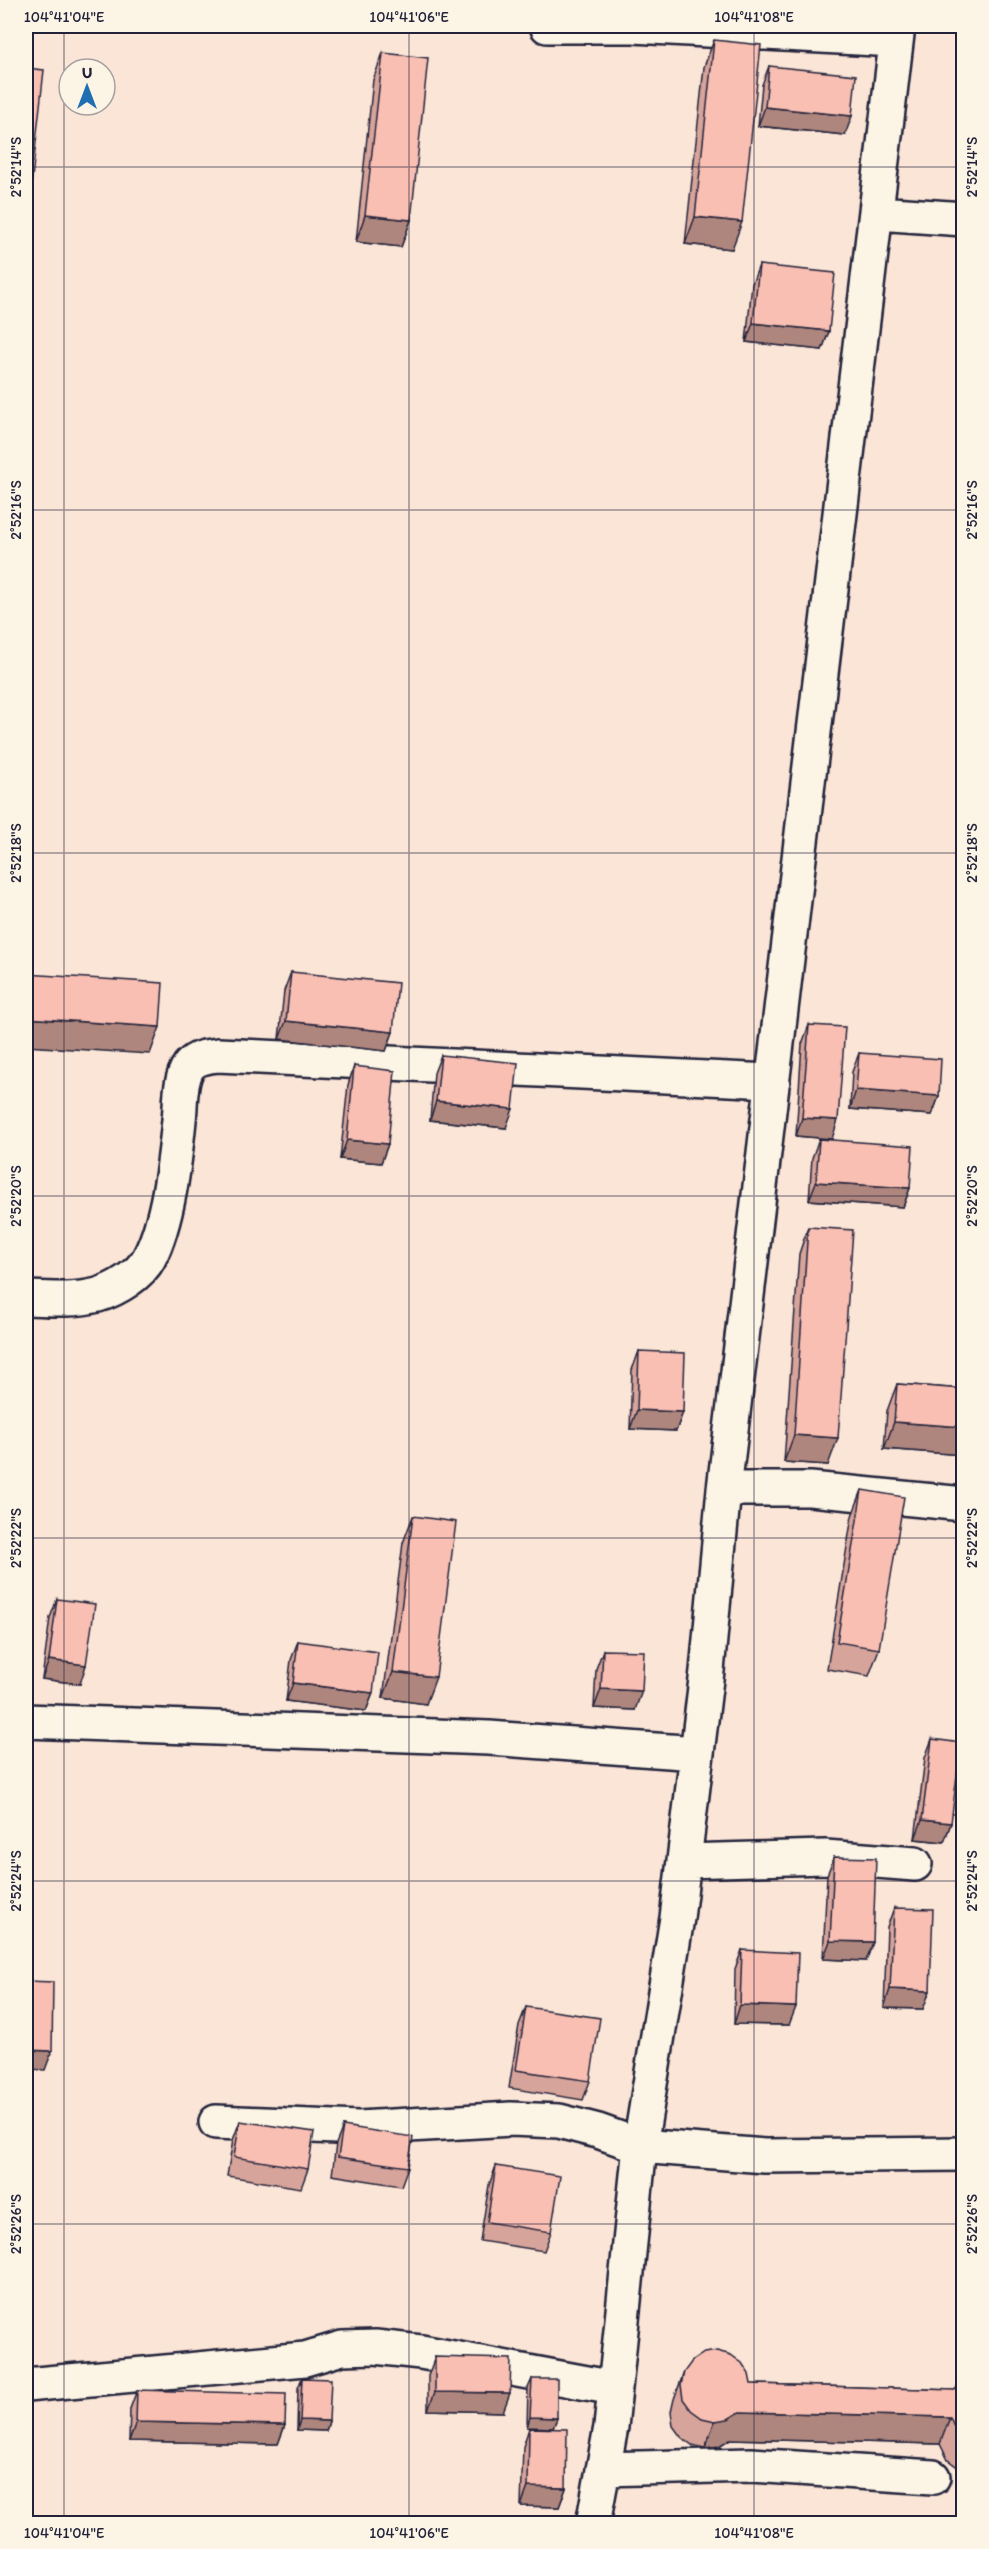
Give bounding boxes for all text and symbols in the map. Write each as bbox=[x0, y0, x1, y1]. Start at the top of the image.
text: 104°41'04"E bbox=[24, 8, 104, 26]
text: 104°41'06"E bbox=[369, 8, 449, 26]
text: 104°41'08"E bbox=[714, 8, 794, 26]
north arrow bbox=[57, 57, 117, 117]
text: U bbox=[82, 63, 92, 82]
text: 2°52'14"S bbox=[7, 137, 25, 197]
text: 2°52'14"S bbox=[963, 137, 981, 197]
text: 2°52'16"S bbox=[7, 480, 25, 540]
text: 2°52'16"S bbox=[963, 480, 981, 540]
text: 2°52'18"S bbox=[7, 823, 25, 883]
text: 2°52'18"S bbox=[963, 823, 981, 883]
text: 2°52'20"S bbox=[7, 1165, 25, 1227]
text: 2°52'20"S bbox=[963, 1165, 981, 1227]
text: 2°52'22"S bbox=[7, 1508, 25, 1568]
text: 2°52'22"S bbox=[963, 1508, 981, 1568]
text: 2°52'24"S bbox=[7, 1850, 25, 1912]
text: 2°52'24"S bbox=[963, 1850, 981, 1912]
text: 2°52'26"S bbox=[7, 2194, 25, 2254]
text: 2°52'26"S bbox=[963, 2194, 981, 2254]
text: 104°41'04"E bbox=[24, 2524, 104, 2542]
text: 104°41'06"E bbox=[369, 2524, 449, 2542]
text: 104°41'08"E bbox=[714, 2524, 794, 2542]

